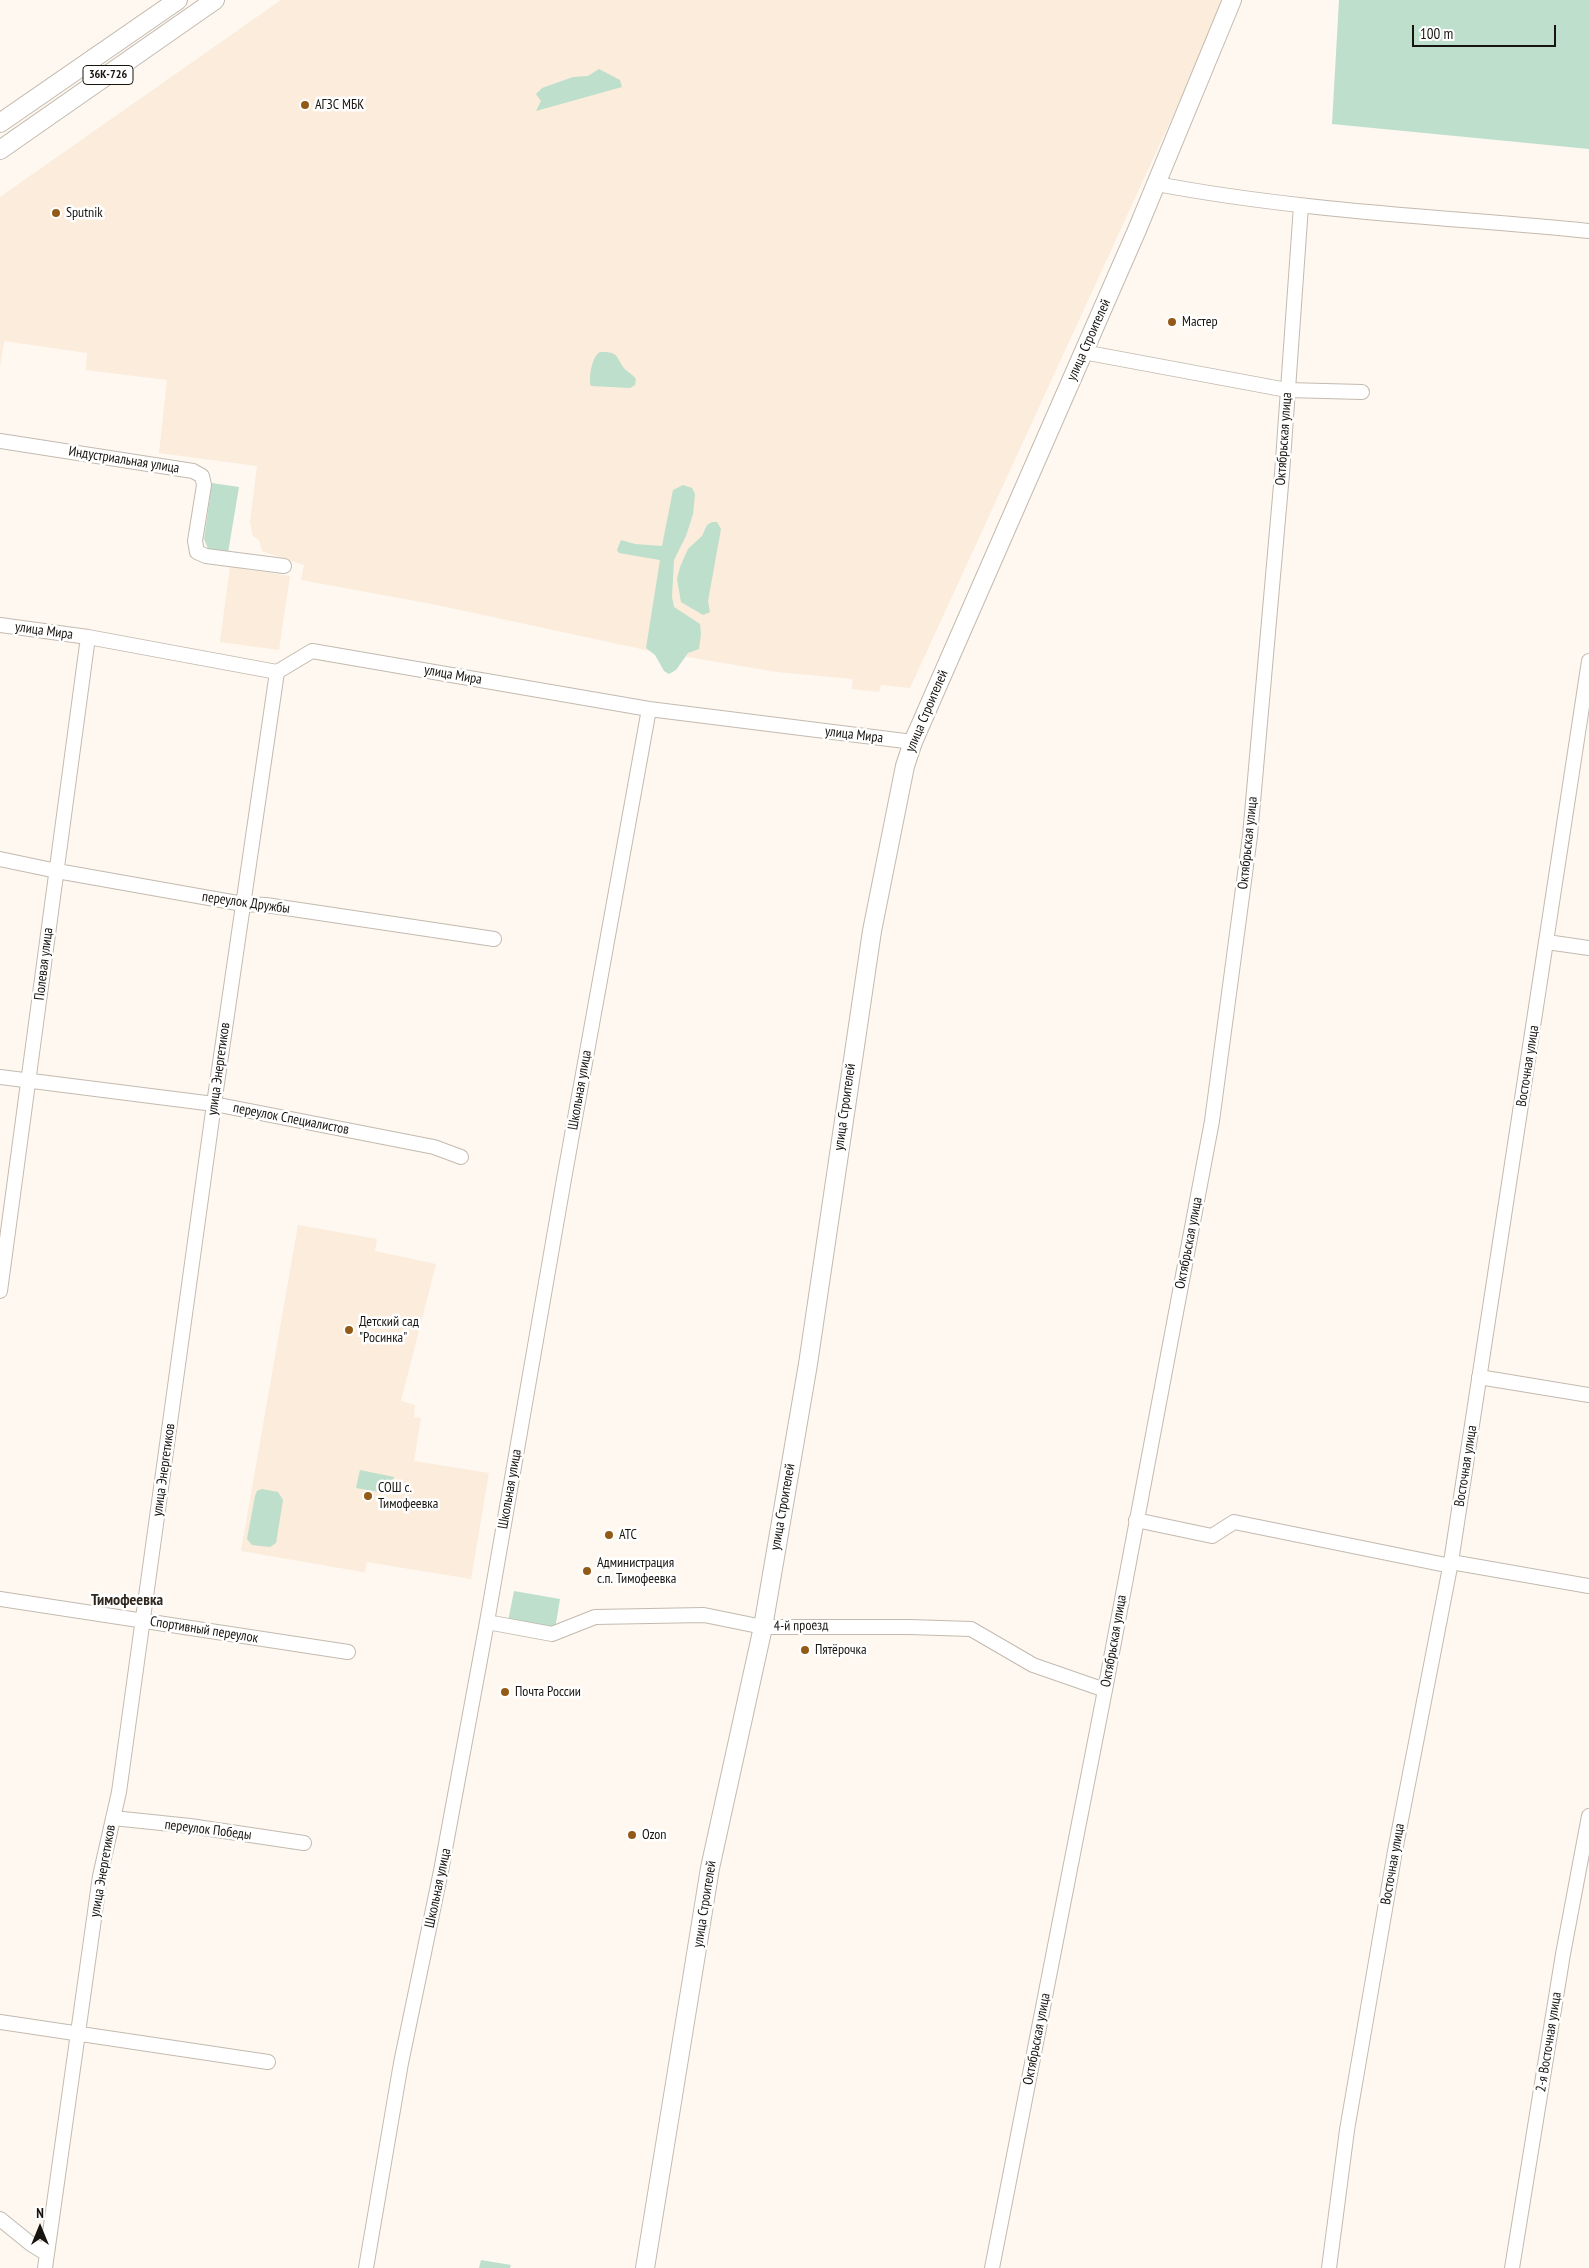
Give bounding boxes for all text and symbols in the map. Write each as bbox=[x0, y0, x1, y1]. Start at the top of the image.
scale bar bbox=[1414, 15, 1558, 47]
text: 100 m bbox=[1420, 24, 1453, 43]
road number: 36К-726 bbox=[83, 66, 133, 84]
place label: АГЗС МБК bbox=[315, 97, 364, 113]
marker: АГЗС МБК bbox=[299, 99, 311, 111]
place label: Sputnik bbox=[66, 205, 103, 221]
marker: Sputnik bbox=[50, 207, 62, 219]
street label: улица Строителей bbox=[1064, 297, 1114, 383]
place label: Мастер bbox=[1182, 314, 1218, 330]
marker: Мастер bbox=[1166, 316, 1178, 328]
street label: Октябрьская улица bbox=[1272, 392, 1296, 486]
street label: Индустриальная улица bbox=[67, 443, 181, 477]
street label: улица Мира bbox=[14, 619, 74, 643]
street label: улица Мира bbox=[423, 662, 483, 688]
street label: улица Строителей bbox=[902, 667, 952, 755]
street label: улица Мира bbox=[824, 723, 884, 747]
street label: Октябрьская улица bbox=[1235, 796, 1261, 890]
street label: переулок Дружбы bbox=[201, 889, 291, 917]
street label: Полевая улица bbox=[31, 927, 57, 1001]
street label: улица Энергетиков bbox=[204, 1022, 234, 1116]
street label: Восточная улица bbox=[1513, 1024, 1543, 1108]
street label: Школьная улица bbox=[565, 1049, 595, 1131]
street label: улица Строителей bbox=[831, 1062, 859, 1152]
street label: переулок Специалистов bbox=[232, 1100, 350, 1138]
street label: Октябрьская улица bbox=[1172, 1196, 1206, 1290]
place label: Детский сад "Росинка" bbox=[359, 1314, 419, 1346]
marker: Детский сад "Росинка" bbox=[343, 1324, 355, 1336]
street label: улица Энергетиков bbox=[149, 1423, 179, 1517]
street label: Восточная улица bbox=[1451, 1424, 1481, 1508]
street label: Школьная улица bbox=[495, 1448, 525, 1530]
street label: улица Строителей bbox=[767, 1462, 799, 1552]
place label: СОШ с. Тимофеевка bbox=[378, 1480, 438, 1512]
marker: СОШ с. Тимофеевка bbox=[362, 1490, 374, 1502]
place label: АТС bbox=[619, 1527, 637, 1543]
marker: АТС bbox=[603, 1529, 615, 1541]
place label: Администрация с.п. Тимофеевка bbox=[597, 1555, 676, 1588]
marker: Администрация с.п. Тимофеевка bbox=[581, 1565, 593, 1577]
district label: Тимофеевка bbox=[91, 1590, 163, 1610]
street label: Октябрьская улица bbox=[1098, 1594, 1130, 1688]
street label: Спортивный переулок bbox=[149, 1613, 259, 1647]
street label: 4-й проезд bbox=[774, 1617, 828, 1635]
place label: Пятёрочка bbox=[815, 1642, 867, 1658]
marker: Пятёрочка bbox=[799, 1644, 811, 1656]
place label: Почта России bbox=[515, 1684, 581, 1700]
marker: Почта России bbox=[499, 1686, 511, 1698]
street label: переулок Победы bbox=[164, 1816, 252, 1844]
street label: Восточная улица bbox=[1378, 1822, 1408, 1906]
street label: улица Энергетиков bbox=[87, 1823, 119, 1919]
place label: Ozon bbox=[642, 1827, 667, 1843]
marker: Ozon bbox=[626, 1829, 638, 1841]
street label: Школьная улица bbox=[421, 1847, 455, 1929]
street label: улица Строителей bbox=[690, 1859, 720, 1949]
street label: 2-я Восточная улица bbox=[1533, 1991, 1565, 2093]
street label: Октябрьская улица bbox=[1020, 1992, 1054, 2086]
north arrow bbox=[15, 2203, 65, 2253]
text: N bbox=[36, 2204, 44, 2222]

